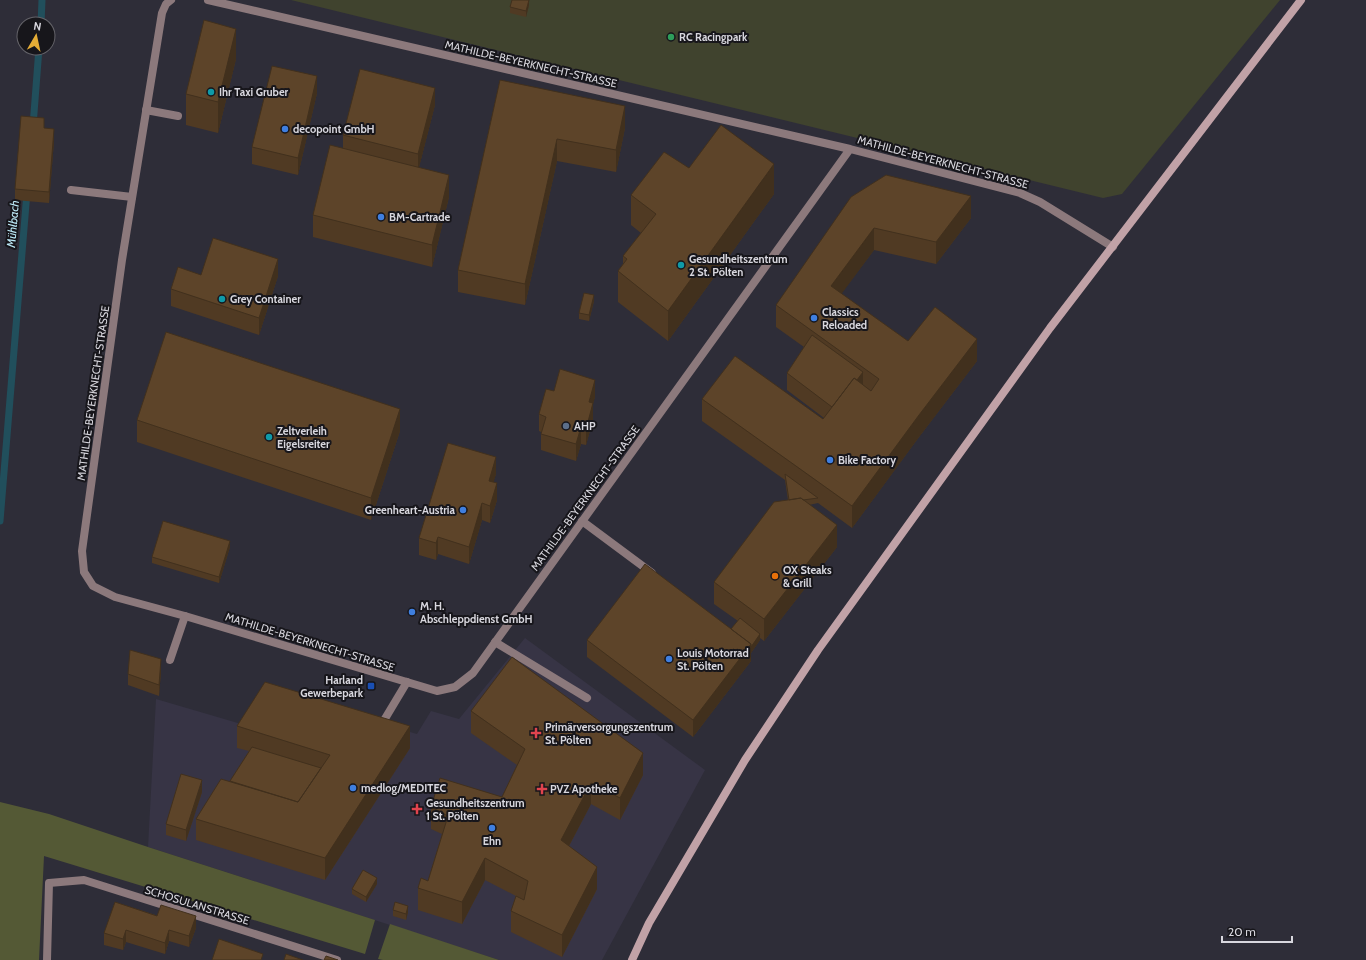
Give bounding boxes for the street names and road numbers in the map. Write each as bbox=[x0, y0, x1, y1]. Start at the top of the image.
street label: MATHILDE-BEYERKNECHT-STRASSE bbox=[443, 37, 619, 91]
street label: MATHILDE-BEYERKNECHT-STRASSE bbox=[856, 132, 1030, 192]
street label: MATHILDE-BEYERKNECHT-STRASSE bbox=[74, 305, 112, 481]
street label: MATHILDE-BEYERKNECHT-STRASSE bbox=[527, 423, 643, 573]
street label: MATHILDE-BEYERKNECHT-STRASSE bbox=[224, 610, 396, 674]
street label: SCHOSULANSTRASSE bbox=[143, 882, 251, 928]

